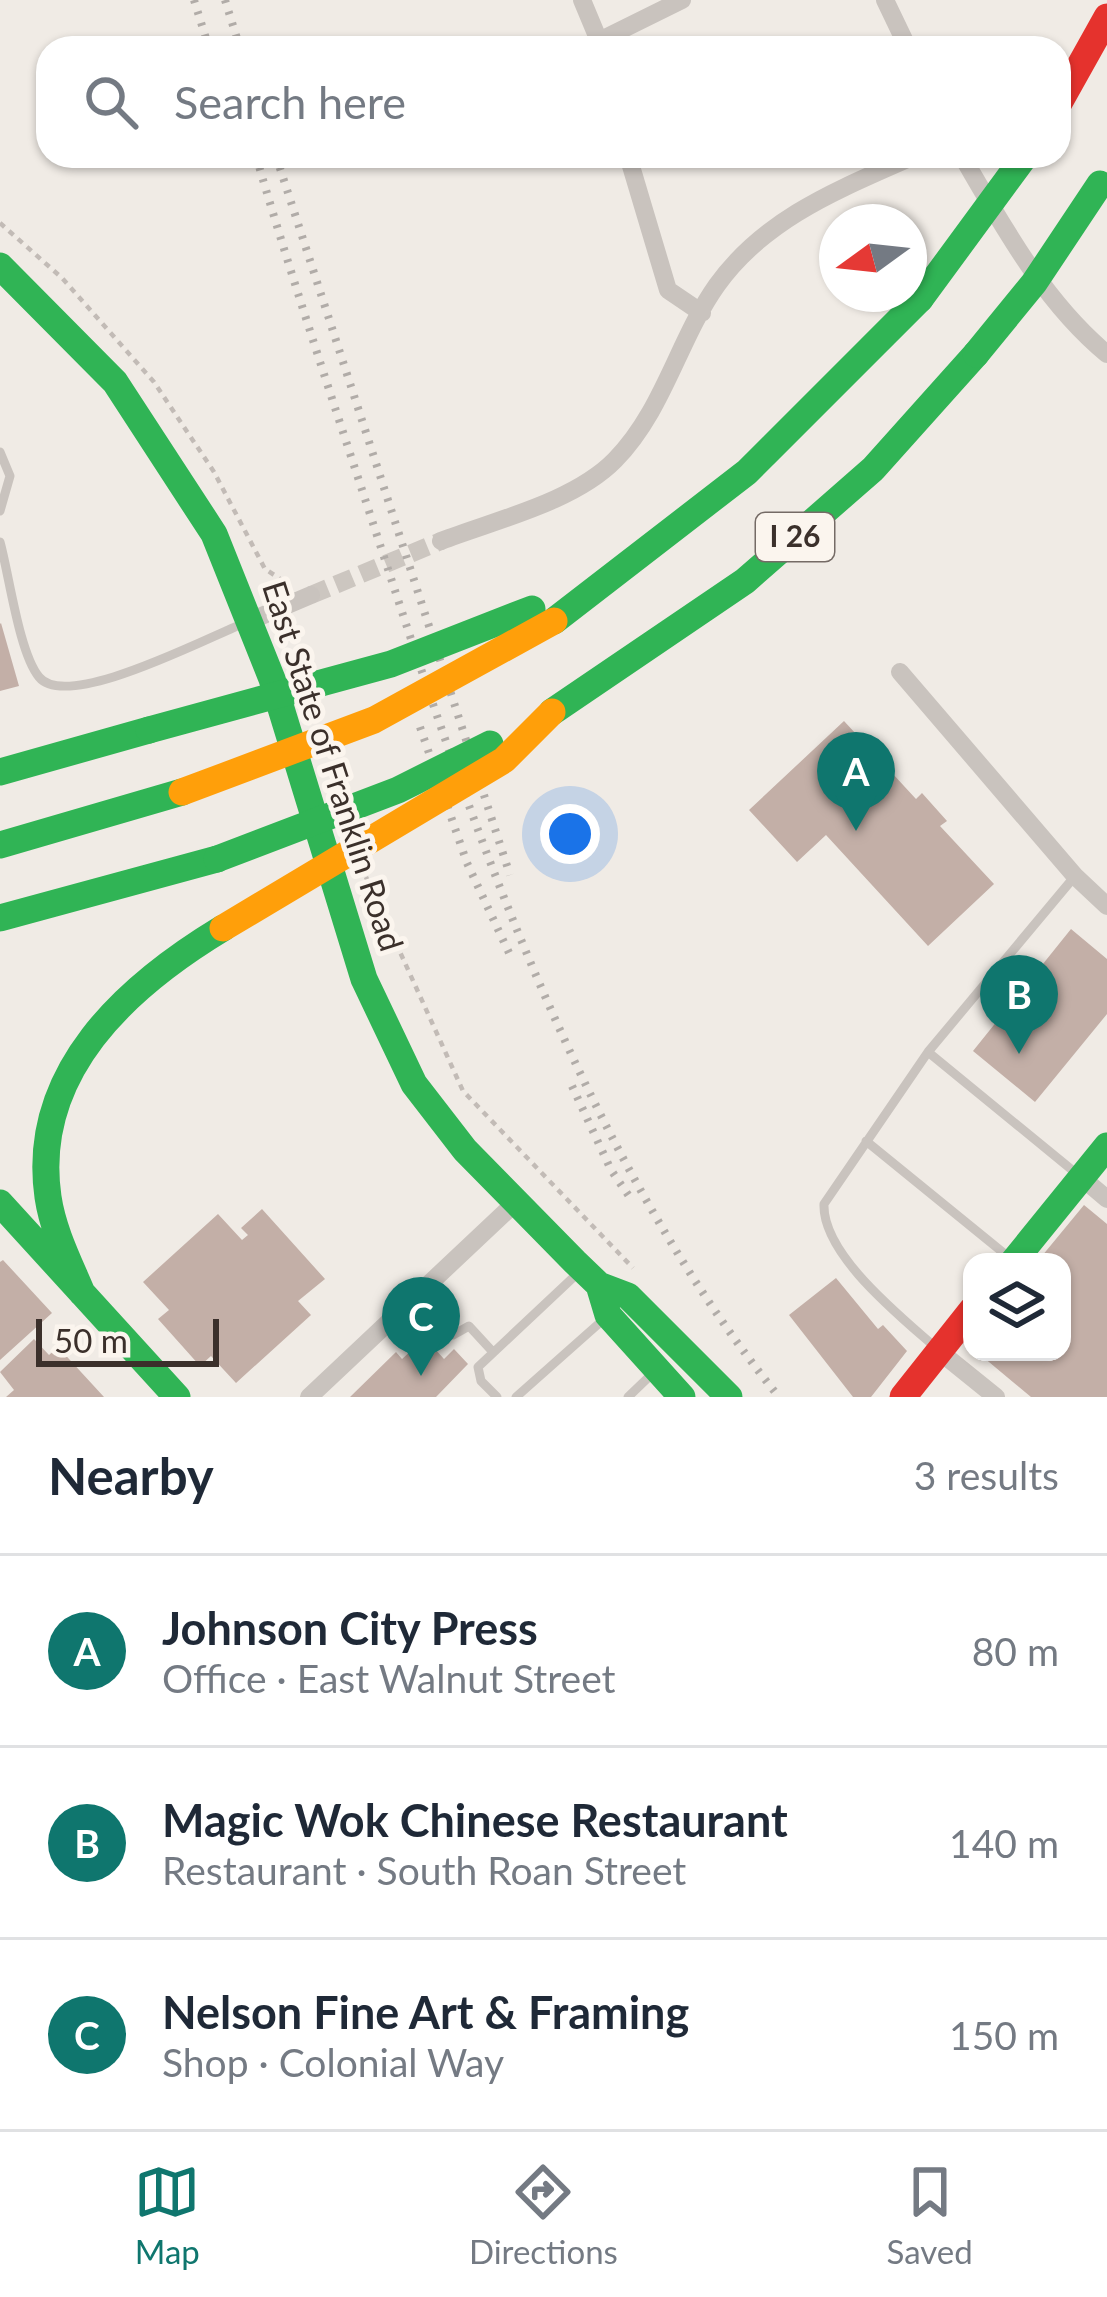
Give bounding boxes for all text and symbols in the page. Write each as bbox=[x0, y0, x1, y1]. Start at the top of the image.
search box bbox=[36, 36, 1071, 168]
icon: search bbox=[78, 69, 144, 135]
text: Search here bbox=[174, 75, 406, 129]
north arrow bbox=[819, 204, 927, 312]
road number: I 26 bbox=[756, 513, 834, 561]
street label: East State of Franklin Road bbox=[255, 576, 413, 956]
pin: A bbox=[817, 732, 895, 831]
your location bbox=[540, 804, 600, 864]
pin: B bbox=[980, 955, 1058, 1054]
map controls bbox=[963, 1253, 1071, 1361]
button: layers bbox=[963, 1253, 1071, 1361]
pin: C bbox=[382, 1277, 460, 1376]
scale bar bbox=[36, 1313, 219, 1366]
text: 50 m bbox=[54, 1320, 128, 1360]
text: Nearby bbox=[48, 1445, 214, 1506]
text: 3 results bbox=[914, 1452, 1059, 1498]
text: Johnson City Press bbox=[162, 1601, 538, 1655]
text: A bbox=[73, 1628, 101, 1674]
text: 80 m bbox=[972, 1628, 1059, 1674]
text: Office · East Walnut Street bbox=[162, 1655, 616, 1701]
text: Magic Wok Chinese Restaurant bbox=[162, 1793, 788, 1847]
text: B bbox=[74, 1820, 100, 1866]
text: 140 m bbox=[949, 1820, 1059, 1866]
text: Restaurant · South Roan Street bbox=[162, 1847, 686, 1893]
text: Nelson Fine Art & Framing bbox=[162, 1985, 689, 2039]
text: C bbox=[74, 2012, 100, 2058]
text: 150 m bbox=[949, 2012, 1059, 2058]
text: Shop · Colonial Way bbox=[162, 2039, 504, 2085]
tab: Map bbox=[134, 2159, 200, 2271]
tab: Directions bbox=[469, 2159, 618, 2271]
tab: Saved bbox=[886, 2159, 973, 2271]

